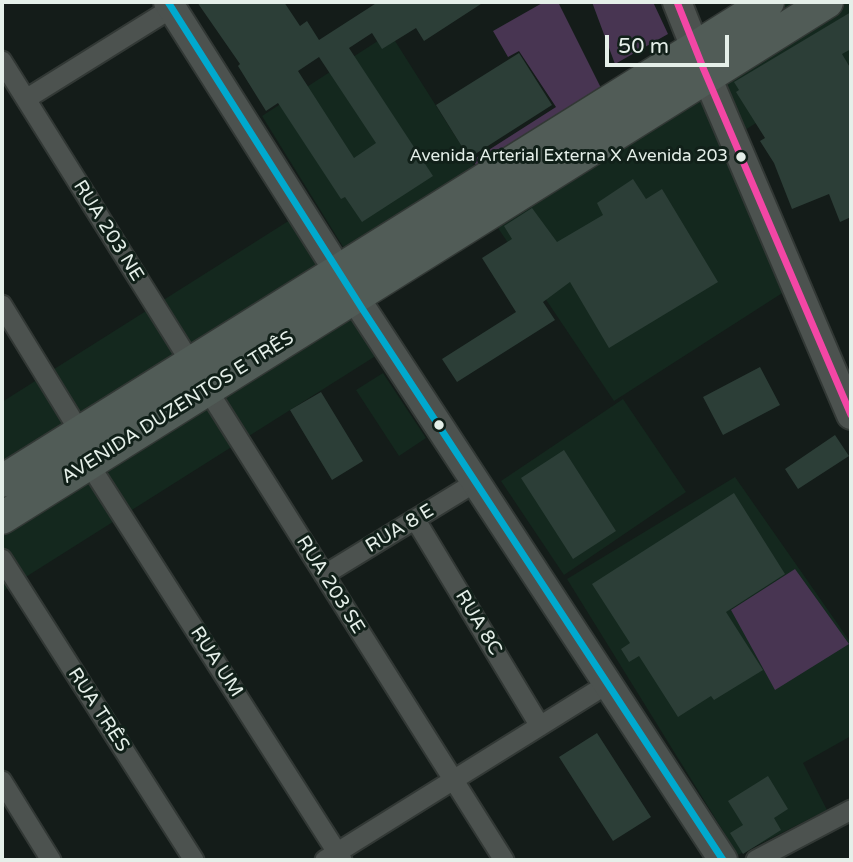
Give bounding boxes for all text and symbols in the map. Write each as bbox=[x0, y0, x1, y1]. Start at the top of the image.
scale bar bbox=[608, 21, 732, 65]
text: 50 m bbox=[618, 34, 669, 59]
place label: Avenida Arterial Externa X Avenida 203 bbox=[409, 147, 728, 167]
marker: Avenida Arterial Externa X Avenida 203 bbox=[734, 150, 748, 164]
street label: RUA 203 NE bbox=[68, 176, 148, 286]
street label: AVENIDA DUZENTOS E TRÊS bbox=[58, 327, 298, 489]
unlabelled marker bbox=[432, 418, 446, 432]
street label: RUA 8 E bbox=[362, 500, 438, 558]
street label: RUA 203 SE bbox=[291, 532, 369, 638]
street label: RUA 8C bbox=[450, 586, 506, 660]
street label: RUA UM bbox=[185, 622, 247, 702]
street label: RUA TRÊS bbox=[62, 664, 134, 756]

